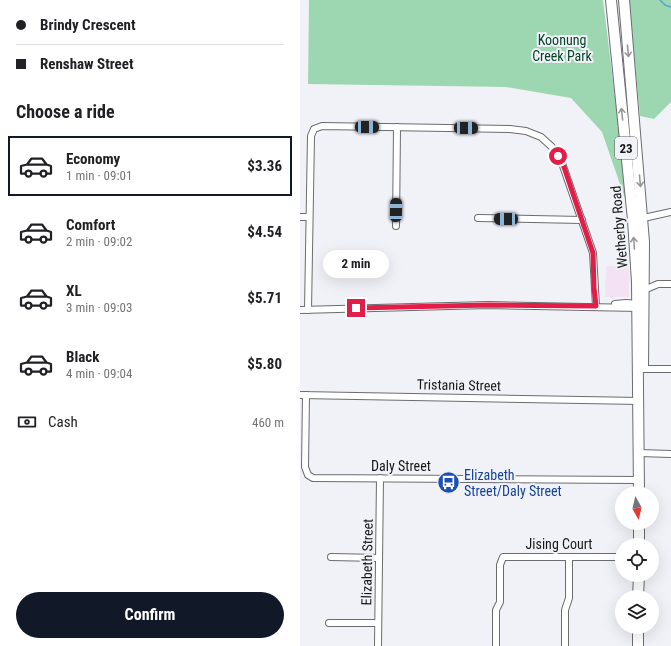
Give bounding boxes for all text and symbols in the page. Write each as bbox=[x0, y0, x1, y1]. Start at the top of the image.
text: Brindy Crescent bbox=[40, 16, 136, 34]
park label: Koonung Creek Park bbox=[532, 32, 593, 64]
one-way arrow bbox=[625, 44, 632, 57]
text: Renshaw Street bbox=[40, 55, 134, 73]
text: Choose a ride bbox=[16, 101, 115, 122]
one-way arrow bbox=[619, 108, 626, 121]
car bbox=[355, 121, 379, 133]
car bbox=[454, 122, 478, 134]
road number: 23 bbox=[615, 137, 637, 159]
route start bbox=[549, 147, 567, 165]
icon: car bbox=[18, 148, 54, 184]
text: Economy bbox=[66, 150, 120, 168]
text: $3.36 bbox=[247, 157, 282, 175]
text: 1 min · 09:01 bbox=[66, 168, 132, 183]
one-way arrow bbox=[636, 174, 643, 187]
street label: Wetherby Road bbox=[607, 185, 631, 269]
car bbox=[390, 198, 402, 222]
car bbox=[494, 213, 518, 225]
icon: car bbox=[18, 214, 54, 250]
text: Comfort bbox=[66, 216, 115, 234]
text: $4.54 bbox=[247, 223, 282, 241]
text: 2 min · 09:02 bbox=[66, 234, 132, 249]
one-way arrow bbox=[631, 237, 638, 250]
callout: 2 min bbox=[323, 250, 389, 278]
text: 2 min bbox=[342, 256, 370, 271]
icon: car bbox=[18, 280, 54, 316]
text: XL bbox=[66, 282, 82, 300]
text: $5.71 bbox=[247, 289, 282, 307]
route end bbox=[347, 299, 365, 317]
text: 3 min · 09:03 bbox=[66, 300, 132, 315]
icon: car bbox=[18, 346, 54, 382]
text: Black bbox=[66, 348, 99, 366]
text: $5.80 bbox=[247, 355, 282, 373]
text: 4 min · 09:04 bbox=[66, 366, 132, 381]
street label: Tristania Street bbox=[417, 376, 501, 394]
icon: cash bbox=[16, 411, 38, 433]
text: Cash bbox=[48, 413, 78, 431]
text: 460 m bbox=[252, 415, 284, 430]
street label: Daly Street bbox=[371, 458, 431, 474]
place label: Elizabeth Street/Daly Street bbox=[464, 467, 562, 499]
bus stop icon: Elizabeth Street/Daly Street bbox=[436, 470, 462, 496]
north arrow bbox=[615, 486, 659, 530]
map controls bbox=[615, 486, 659, 634]
street label: Elizabeth Street bbox=[358, 519, 376, 605]
street label: Jising Court bbox=[526, 536, 592, 552]
button: locate bbox=[615, 538, 659, 582]
button: layers bbox=[615, 590, 659, 634]
button: Confirm bbox=[16, 592, 284, 638]

